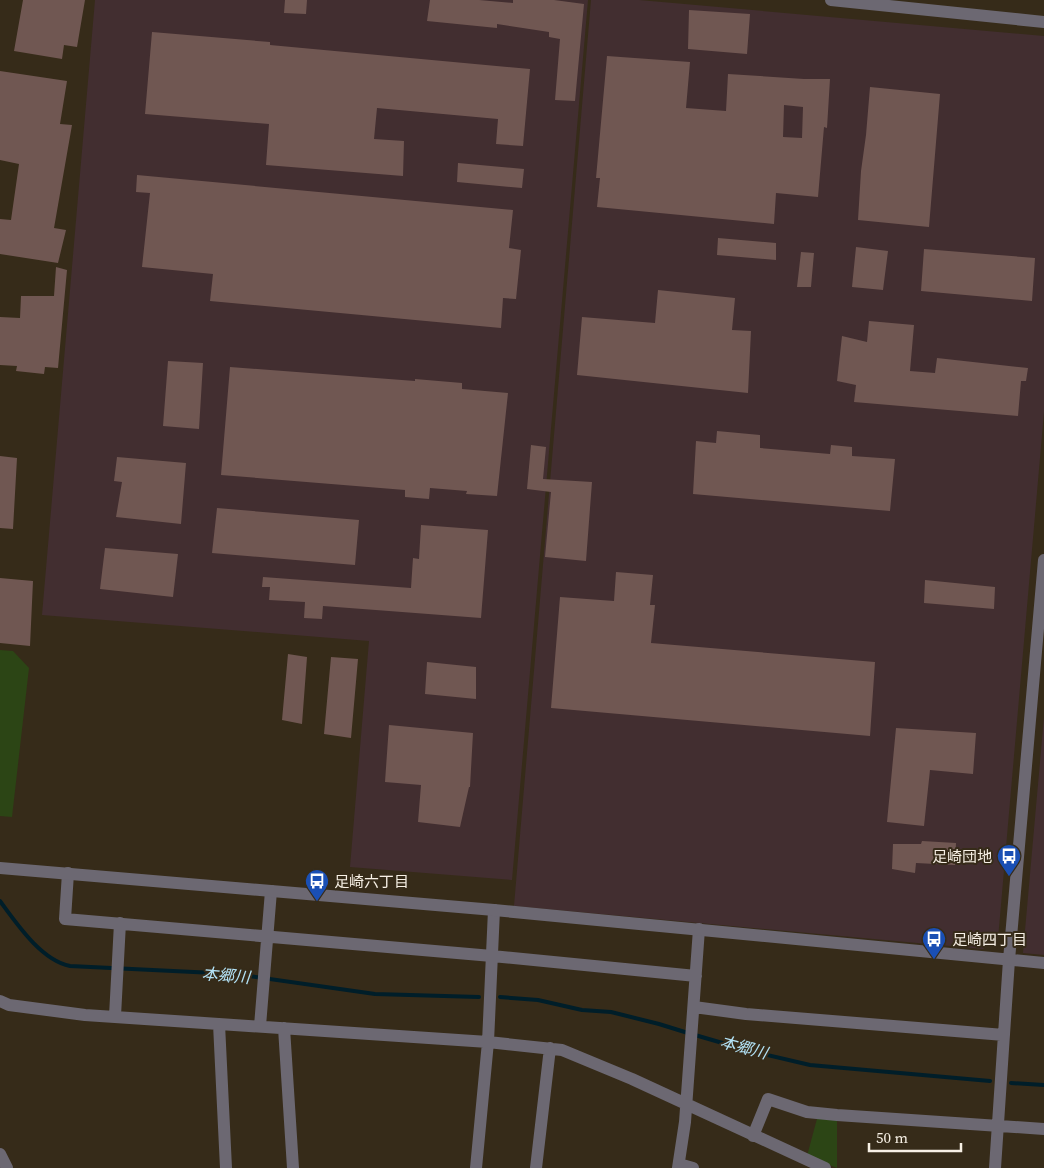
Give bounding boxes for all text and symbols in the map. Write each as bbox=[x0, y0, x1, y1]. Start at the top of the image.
bus stop icon: 足崎団地 bbox=[996, 843, 1022, 877]
place label: 足崎団地 bbox=[932, 846, 992, 867]
bus stop icon: 足崎六丁目 bbox=[304, 868, 330, 902]
place label: 足崎六丁目 bbox=[334, 871, 409, 892]
bus stop icon: 足崎四丁目 bbox=[921, 926, 947, 960]
place label: 足崎四丁目 bbox=[952, 929, 1027, 950]
water label: 本郷川 bbox=[201, 962, 253, 988]
water label: 本郷川 bbox=[718, 1030, 772, 1064]
scale bar bbox=[869, 1120, 962, 1152]
text: 50 m bbox=[876, 1127, 908, 1148]

